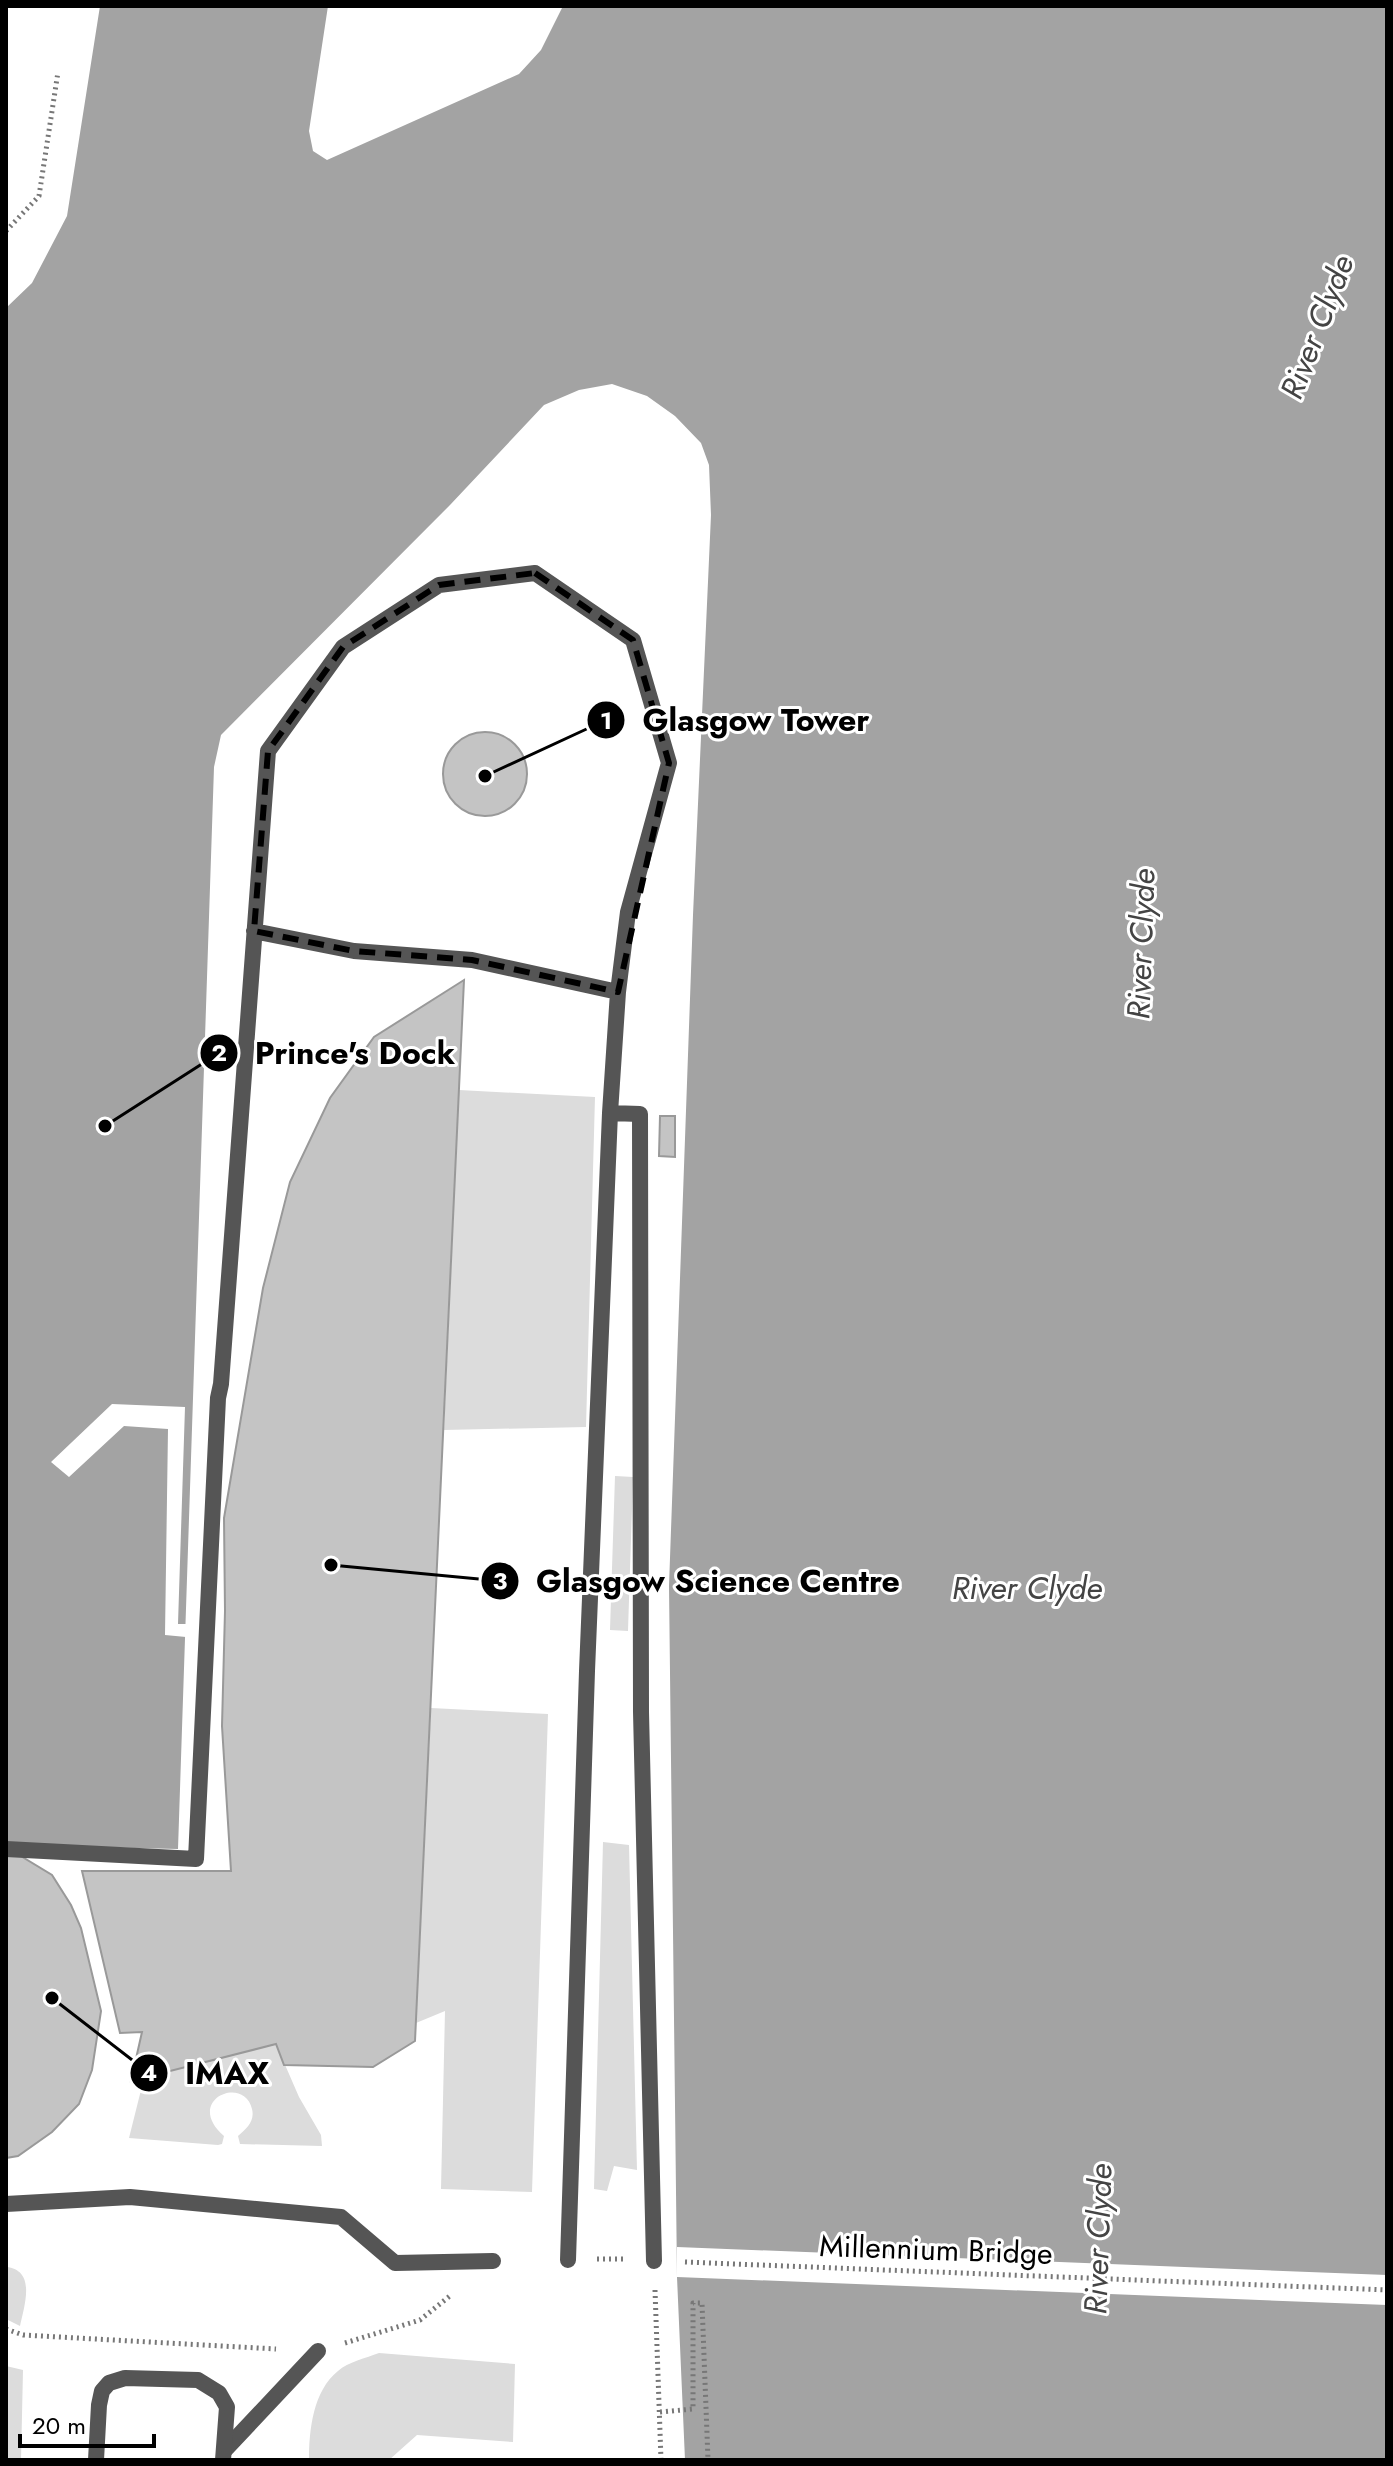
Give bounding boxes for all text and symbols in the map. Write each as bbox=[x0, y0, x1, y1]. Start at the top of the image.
water label: River Clyde bbox=[1269, 248, 1365, 406]
callout: Glasgow Tower bbox=[586, 692, 885, 748]
text: Glasgow Tower bbox=[643, 697, 869, 743]
text: 1 bbox=[600, 703, 612, 738]
water label: River Clyde bbox=[1115, 868, 1167, 1020]
callout: Prince's Dock bbox=[199, 1025, 471, 1081]
text: Prince's Dock bbox=[255, 1030, 456, 1076]
text: 2 bbox=[211, 1035, 227, 1070]
callout: Glasgow Science Centre bbox=[480, 1553, 916, 1609]
text: Glasgow Science Centre bbox=[536, 1558, 900, 1604]
text: 3 bbox=[493, 1563, 508, 1598]
water label: River Clyde bbox=[952, 1565, 1102, 1611]
callout: IMAX bbox=[129, 2045, 285, 2101]
text: IMAX bbox=[185, 2050, 269, 2096]
text: 4 bbox=[141, 2055, 157, 2090]
water label: River Clyde bbox=[1072, 2163, 1124, 2315]
street label: Millennium Bridge bbox=[819, 2224, 1053, 2275]
scale bar bbox=[20, 2398, 154, 2448]
text: 20 m bbox=[32, 2408, 86, 2443]

